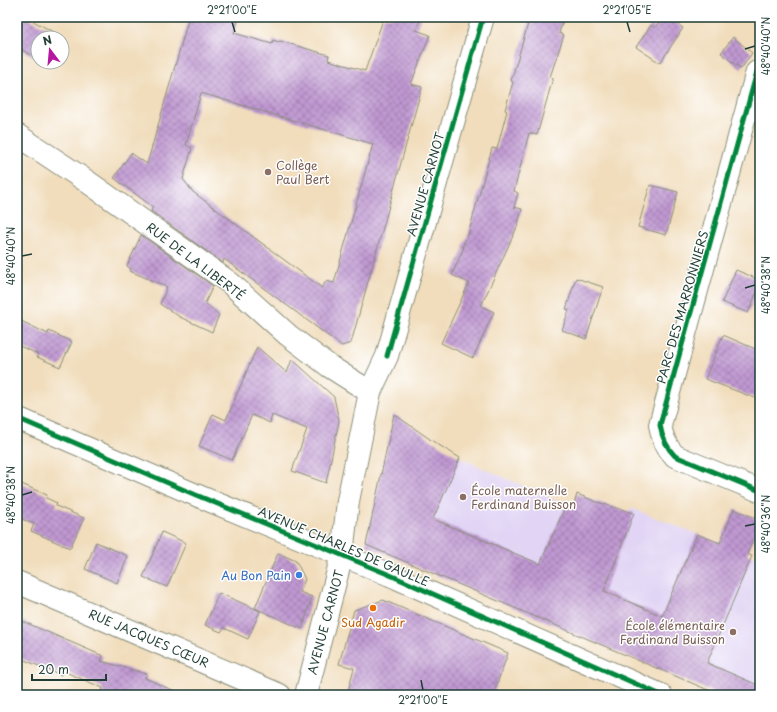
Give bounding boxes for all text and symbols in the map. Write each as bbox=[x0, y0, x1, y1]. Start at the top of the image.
text: 2°21'00"E bbox=[207, 2, 257, 17]
text: 2°21'05"E bbox=[602, 2, 652, 17]
text: 48°40'40"N bbox=[758, 16, 773, 75]
north arrow bbox=[30, 30, 70, 70]
text: N bbox=[41, 30, 54, 49]
street label: AVENUE CARNOT bbox=[402, 129, 449, 238]
place label: Collège Paul Bert bbox=[276, 156, 330, 188]
marker: Collège Paul Bert bbox=[263, 167, 273, 177]
street label: RUE DE LA LIBERTÉ bbox=[143, 218, 249, 304]
text: 48°40'40"N bbox=[3, 226, 18, 285]
street label: PARC DES MARRONNIERS bbox=[652, 228, 712, 386]
text: 48°40'38"N bbox=[758, 256, 773, 314]
text: 48°40'38"N bbox=[3, 466, 18, 524]
place label: École maternelle Ferdinand Buisson bbox=[471, 481, 576, 513]
marker: École maternelle Ferdinand Buisson bbox=[458, 492, 468, 502]
text: 48°40'36"N bbox=[758, 495, 773, 553]
street label: AVENUE CHARLES DE GAULLE bbox=[256, 502, 433, 590]
place label: Au Bon Pain bbox=[221, 566, 291, 584]
street label: AVENUE CARNOT bbox=[302, 567, 348, 676]
marker: Au Bon Pain bbox=[294, 570, 304, 580]
marker: Sud Agadir bbox=[368, 603, 378, 613]
street label: RUE JACQUES CŒUR bbox=[86, 604, 212, 672]
place label: Sud Agadir bbox=[341, 613, 405, 631]
place label: École élémentaire Ferdinand Buisson bbox=[620, 616, 725, 648]
marker: École élémentaire Ferdinand Buisson bbox=[728, 627, 738, 637]
scale bar bbox=[32, 656, 106, 682]
text: 20 m bbox=[38, 660, 69, 678]
text: 2°21'00"E bbox=[398, 692, 448, 707]

